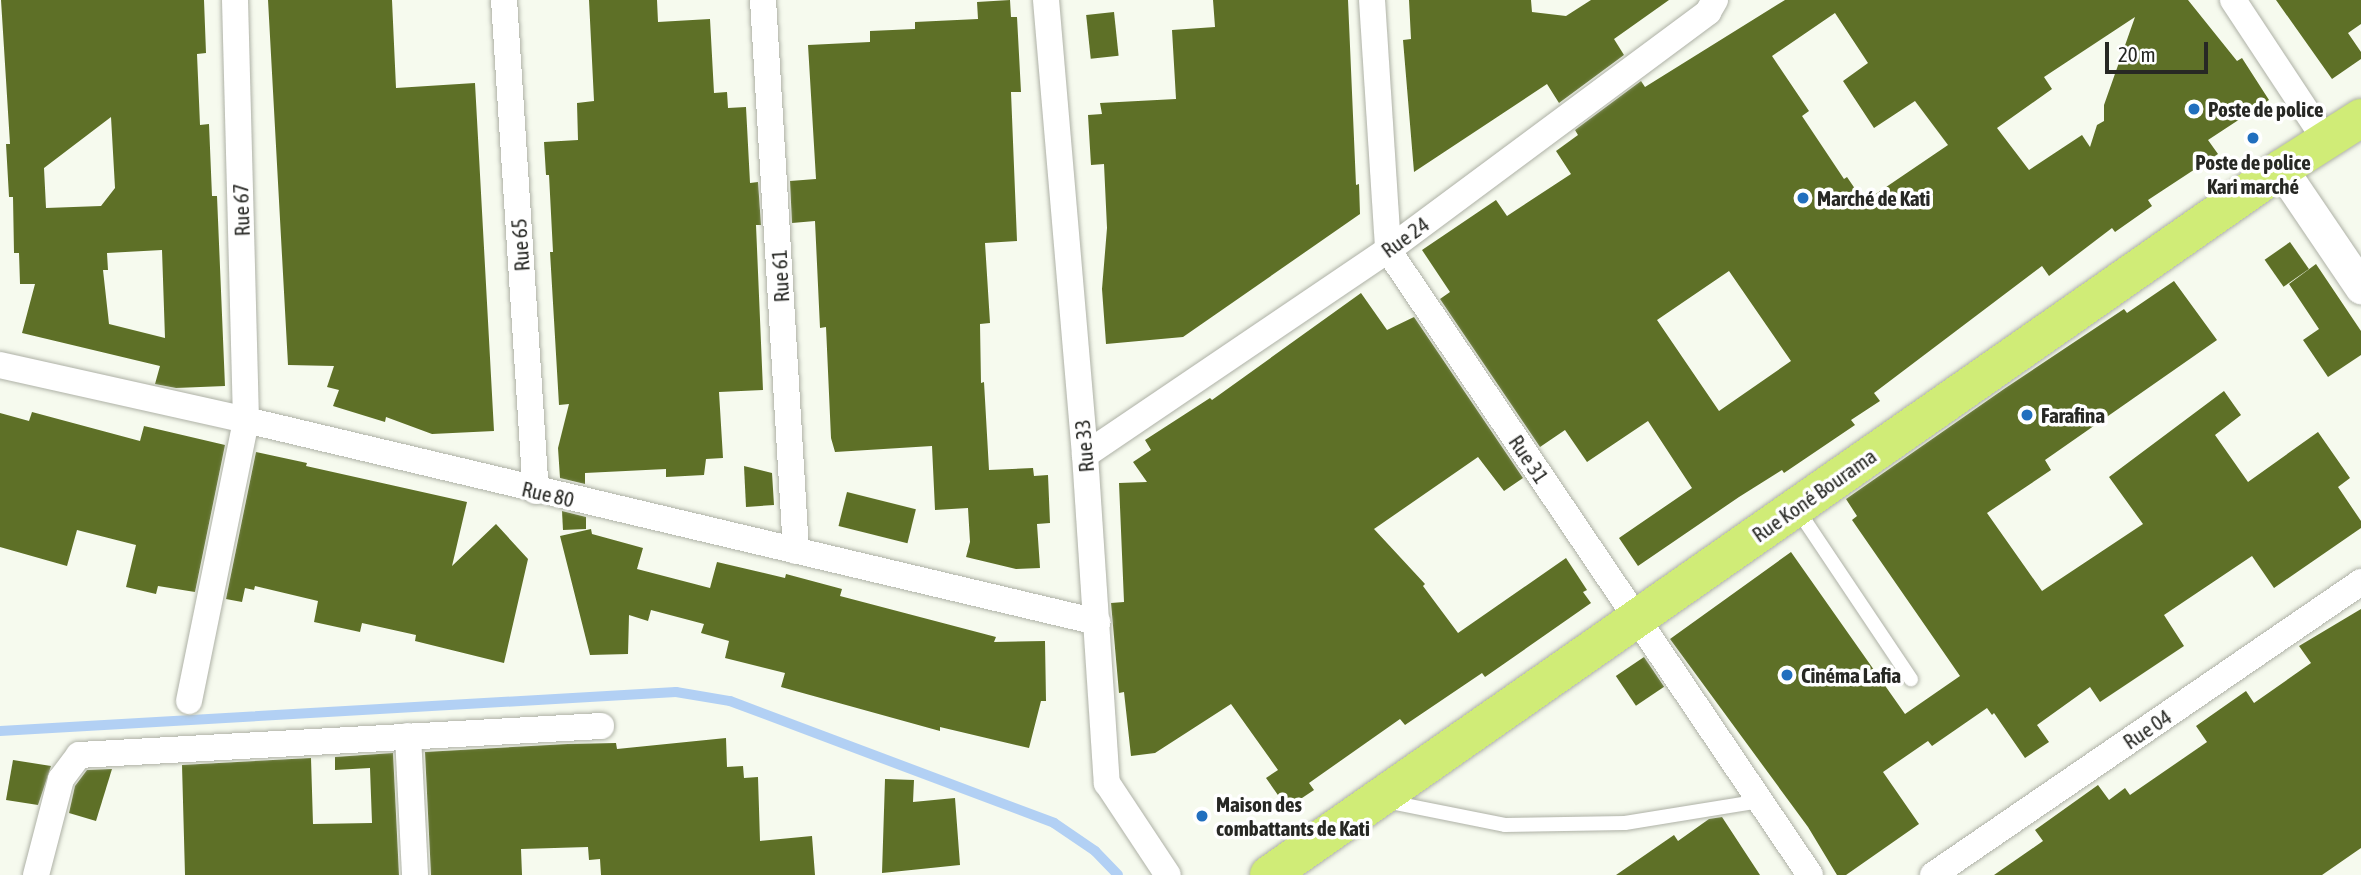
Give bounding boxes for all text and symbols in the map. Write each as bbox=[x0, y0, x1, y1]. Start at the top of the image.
scale bar bbox=[2109, 28, 2212, 72]
text: 20 m bbox=[2118, 42, 2156, 66]
place label: Poste de police bbox=[2208, 96, 2323, 122]
marker: Poste de police bbox=[2186, 101, 2202, 117]
marker: Poste de police Kari marché bbox=[2245, 130, 2261, 146]
place label: Poste de police Kari marché bbox=[2195, 149, 2311, 199]
street label: Rue 67 bbox=[227, 183, 255, 237]
place label: Marché de Kati bbox=[1817, 185, 1930, 211]
marker: Marché de Kati bbox=[1795, 190, 1811, 206]
street label: Rue 24 bbox=[1376, 211, 1434, 263]
street label: Rue 65 bbox=[506, 218, 534, 272]
street label: Rue 61 bbox=[766, 249, 794, 303]
place label: Farafina bbox=[2041, 402, 2105, 428]
marker: Farafina bbox=[2019, 407, 2035, 423]
street label: Rue 33 bbox=[1069, 419, 1099, 473]
street label: Rue 31 bbox=[1504, 430, 1554, 488]
street label: Rue Koné Bourama bbox=[1747, 443, 1881, 547]
street label: Rue 80 bbox=[519, 476, 577, 512]
place label: Cinéma Lafia bbox=[1801, 662, 1901, 688]
marker: Cinéma Lafia bbox=[1779, 667, 1795, 683]
street label: Rue 04 bbox=[2118, 704, 2176, 754]
place label: Maison des combattants de Kati bbox=[1216, 791, 1370, 841]
marker: Maison des combattants de Kati bbox=[1194, 808, 1210, 824]

